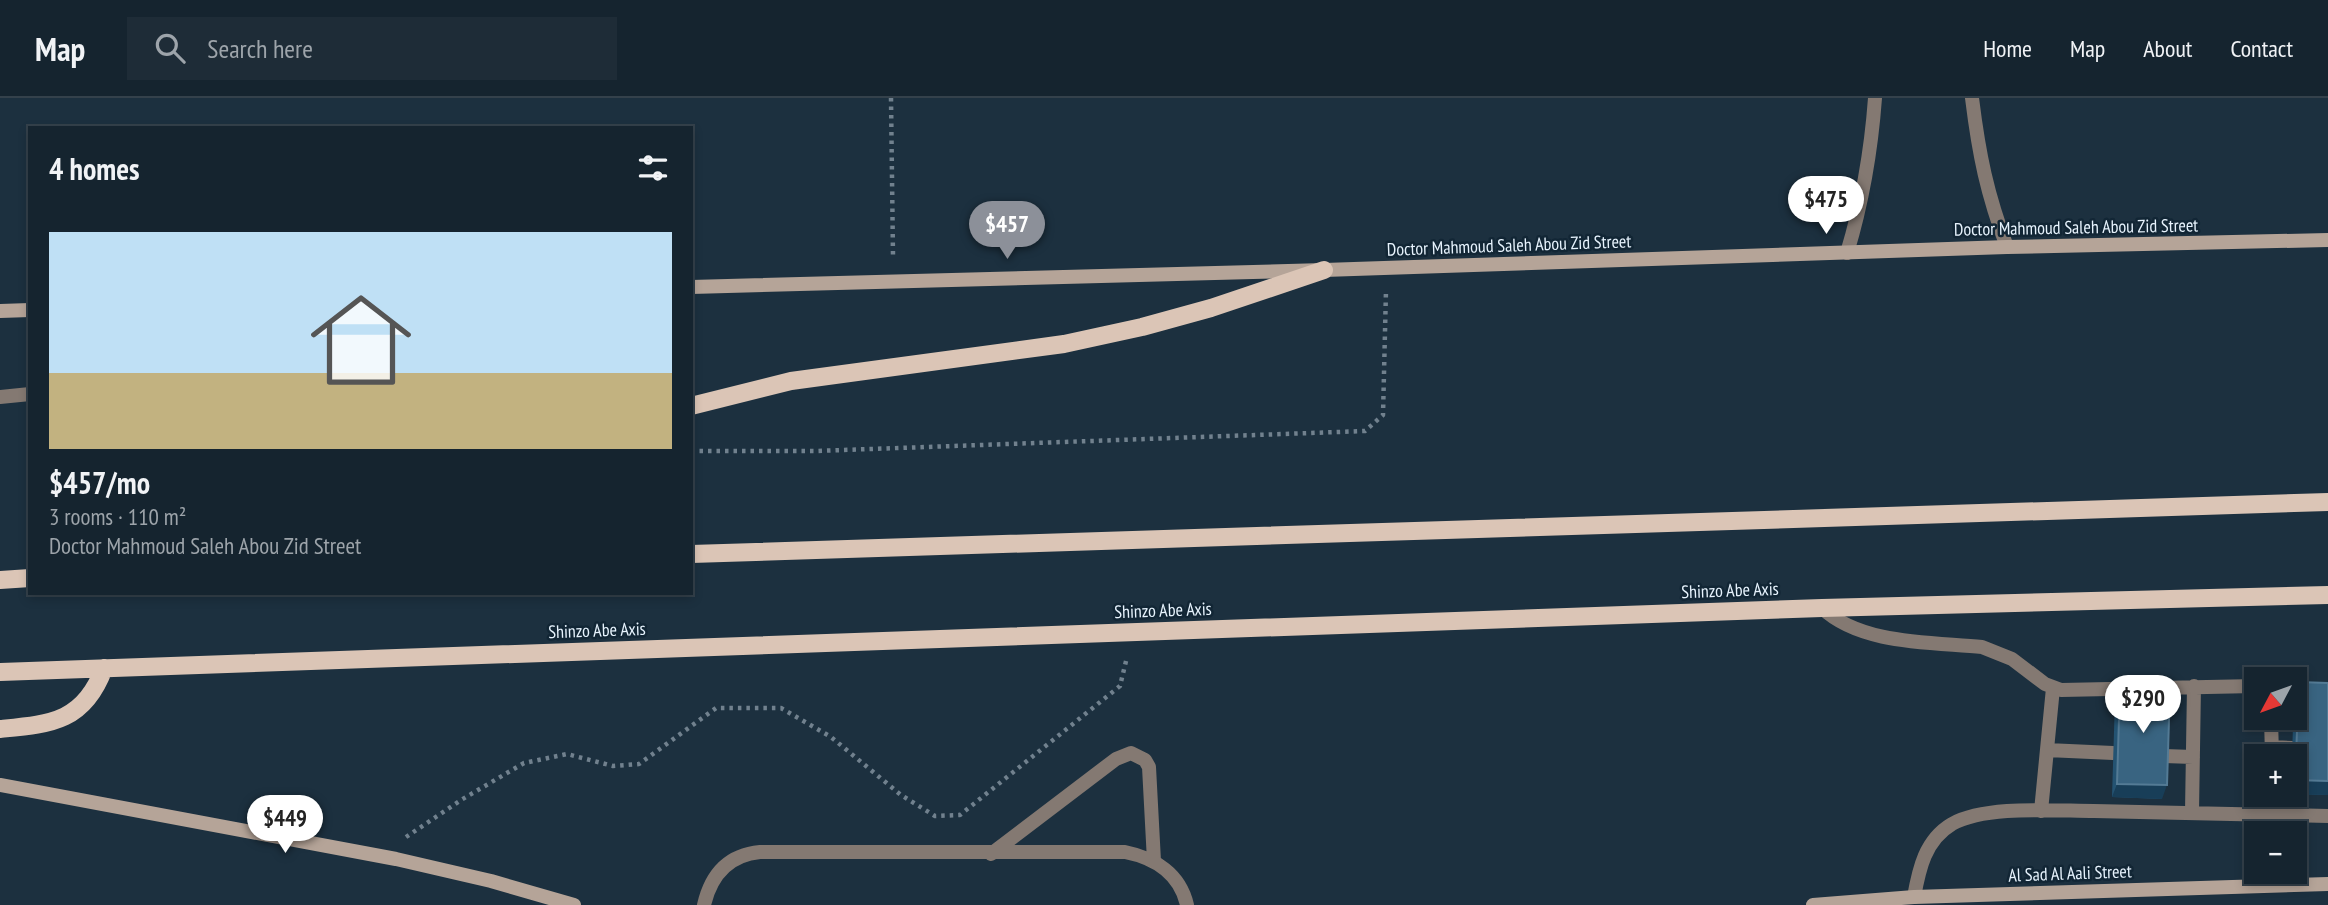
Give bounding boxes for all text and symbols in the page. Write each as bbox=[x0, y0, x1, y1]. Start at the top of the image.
search box bbox=[127, 17, 617, 80]
text: Map bbox=[35, 27, 85, 70]
icon: search bbox=[151, 29, 189, 67]
text: Search here bbox=[207, 32, 313, 65]
text: Home bbox=[1983, 33, 2032, 64]
text: Map bbox=[2070, 33, 2105, 64]
text: About bbox=[2143, 33, 2192, 64]
text: Contact bbox=[2230, 33, 2293, 64]
text: 4 homes bbox=[49, 149, 140, 188]
icon: filters bbox=[634, 149, 672, 187]
pin: $475 bbox=[1785, 176, 1867, 236]
text: $475 bbox=[1804, 184, 1848, 213]
pin: $457 bbox=[966, 202, 1048, 261]
text: $457 bbox=[985, 209, 1029, 238]
street label: Doctor Mahmoud Saleh Abou Zid Street bbox=[1954, 213, 2198, 241]
street label: Doctor Mahmoud Saleh Abou Zid Street bbox=[1386, 229, 1632, 261]
icon: home bbox=[298, 277, 424, 403]
text: $457/mo bbox=[49, 463, 150, 502]
text: 3 rooms · 110 m² bbox=[49, 502, 186, 531]
text: Doctor Mahmoud Saleh Abou Zid Street bbox=[49, 531, 361, 560]
street label: Shinzo Abe Axis bbox=[1681, 577, 1779, 603]
street label: Shinzo Abe Axis bbox=[1114, 597, 1212, 623]
street label: Shinzo Abe Axis bbox=[548, 617, 646, 643]
north arrow bbox=[2244, 667, 2306, 730]
map controls bbox=[2244, 667, 2307, 884]
pin: $290 bbox=[2102, 676, 2184, 735]
text: $290 bbox=[2121, 683, 2165, 712]
button: + bbox=[2244, 744, 2307, 807]
pin: $449 bbox=[244, 796, 326, 855]
text: $449 bbox=[263, 803, 307, 832]
button: − bbox=[2244, 821, 2307, 884]
street label: Al Sad Al Aali Street bbox=[2008, 859, 2132, 887]

